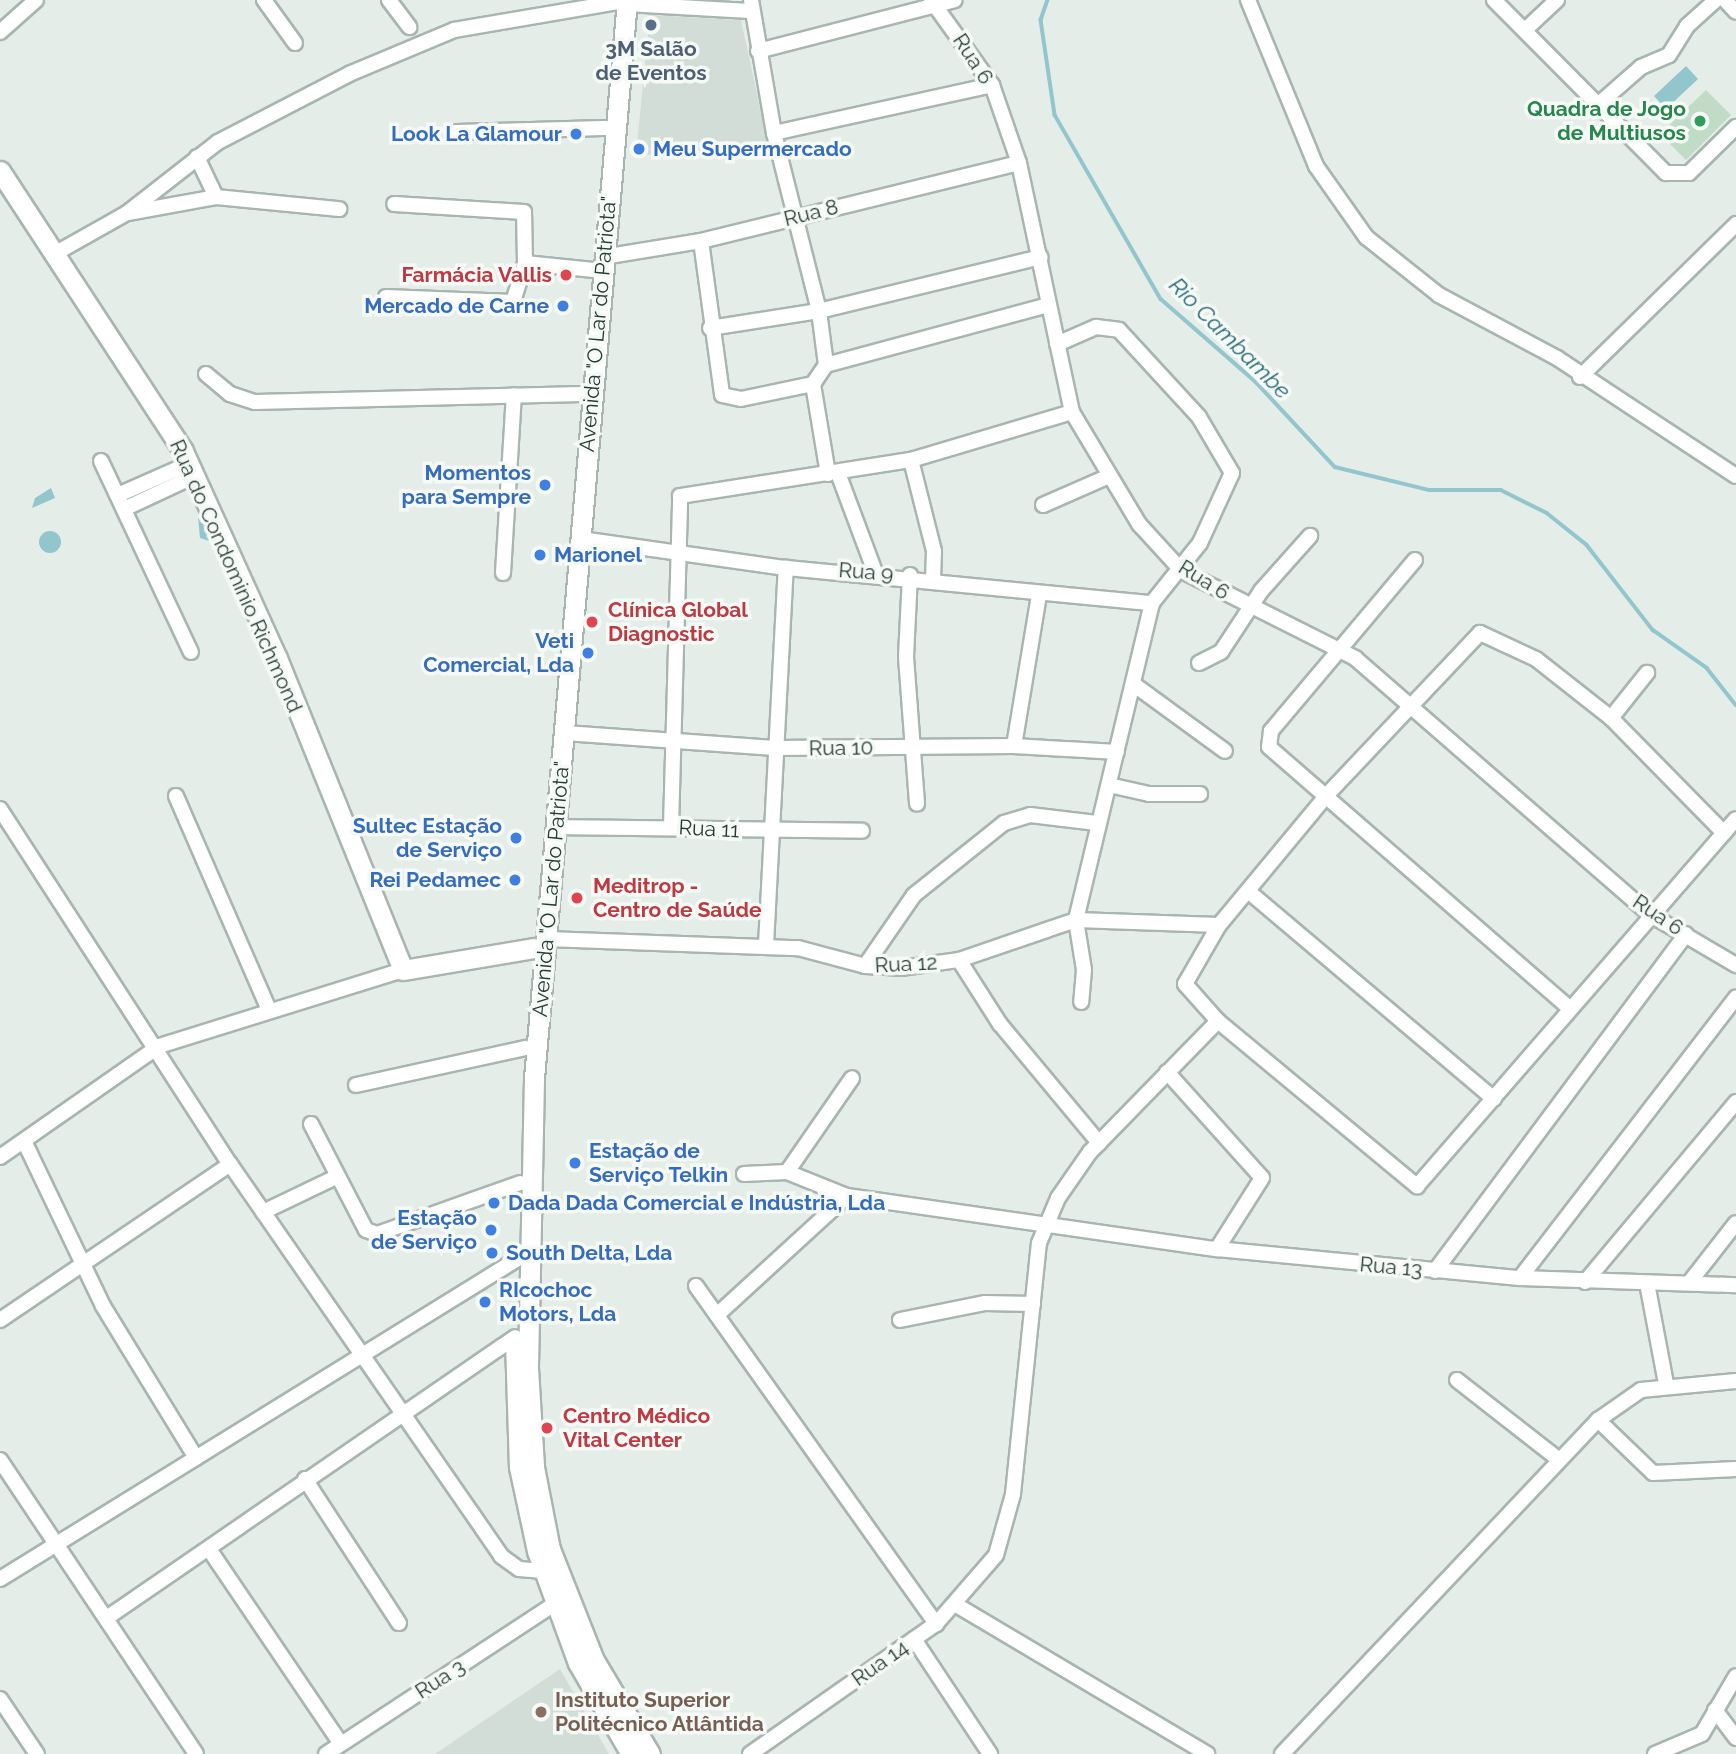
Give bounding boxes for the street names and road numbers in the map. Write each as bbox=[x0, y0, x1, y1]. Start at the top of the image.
street label: Rua 6 bbox=[947, 29, 999, 89]
street label: Avenida "O Lar do Patriota" bbox=[574, 194, 622, 454]
street label: Rua 8 bbox=[781, 194, 841, 232]
street label: Rua do Condominio Richmond bbox=[164, 436, 308, 716]
street label: Rua 6 bbox=[1174, 555, 1234, 605]
street label: Rua 9 bbox=[838, 558, 894, 586]
street label: Rua 10 bbox=[808, 735, 874, 761]
street label: Avenida "O Lar do Patriota" bbox=[527, 759, 575, 1019]
street label: Rua 11 bbox=[678, 815, 740, 843]
street label: Rua 6 bbox=[1628, 889, 1688, 941]
street label: Rua 12 bbox=[874, 950, 938, 978]
street label: Rua 13 bbox=[1359, 1252, 1423, 1282]
street label: Rua 14 bbox=[847, 1635, 913, 1691]
street label: Rua 3 bbox=[410, 1654, 470, 1704]

